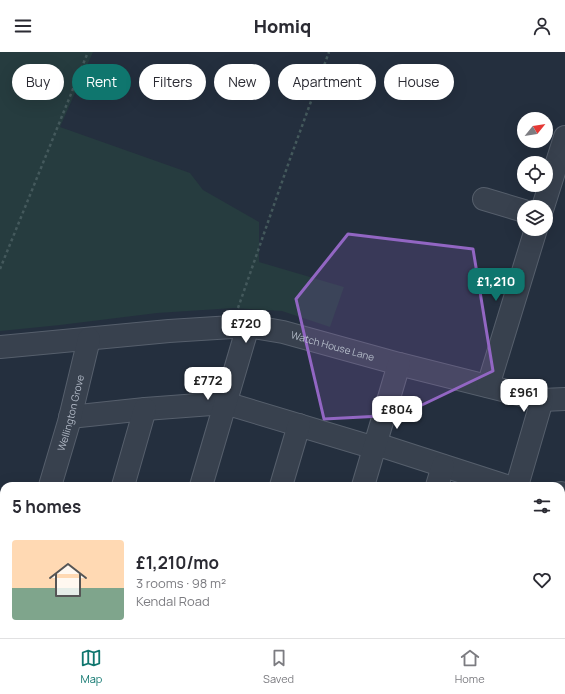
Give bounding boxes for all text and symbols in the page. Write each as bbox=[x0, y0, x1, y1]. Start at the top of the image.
text: Homiq bbox=[254, 14, 311, 38]
icon: menu bbox=[12, 15, 34, 37]
icon: person bbox=[531, 15, 553, 37]
chip: Buy bbox=[12, 64, 64, 100]
chip: Rent bbox=[72, 64, 131, 100]
chip: Filters bbox=[139, 64, 206, 100]
chip: New bbox=[214, 64, 270, 100]
chip: Apartment bbox=[278, 64, 376, 100]
chip: House bbox=[384, 64, 454, 100]
north arrow bbox=[517, 112, 553, 148]
map controls bbox=[517, 112, 553, 236]
button: locate bbox=[517, 156, 553, 192]
button: layers bbox=[517, 200, 553, 236]
pin: £1,210 bbox=[463, 268, 529, 302]
text: £1,210 bbox=[477, 272, 515, 290]
pin: £720 bbox=[222, 310, 270, 344]
text: £720 bbox=[231, 314, 261, 332]
street label: Watch House Lane bbox=[289, 328, 376, 364]
pin: £772 bbox=[184, 367, 232, 401]
text: £772 bbox=[193, 371, 223, 389]
street label: Wellington Grove bbox=[54, 373, 87, 453]
pin: £961 bbox=[500, 379, 548, 413]
text: £961 bbox=[509, 383, 539, 401]
pin: £804 bbox=[373, 396, 421, 430]
text: £804 bbox=[381, 400, 413, 418]
text: 5 homes bbox=[12, 495, 81, 518]
icon: filters bbox=[531, 495, 553, 517]
text: £1,210/mo bbox=[136, 551, 219, 574]
icon: home bbox=[44, 556, 92, 604]
icon: heart bbox=[531, 569, 553, 591]
text: 3 rooms · 98 m² bbox=[136, 574, 226, 592]
text: Kendal Road bbox=[136, 592, 210, 610]
tab: Map bbox=[80, 647, 102, 686]
tab: Saved bbox=[263, 647, 294, 686]
tab: Home bbox=[455, 647, 485, 686]

